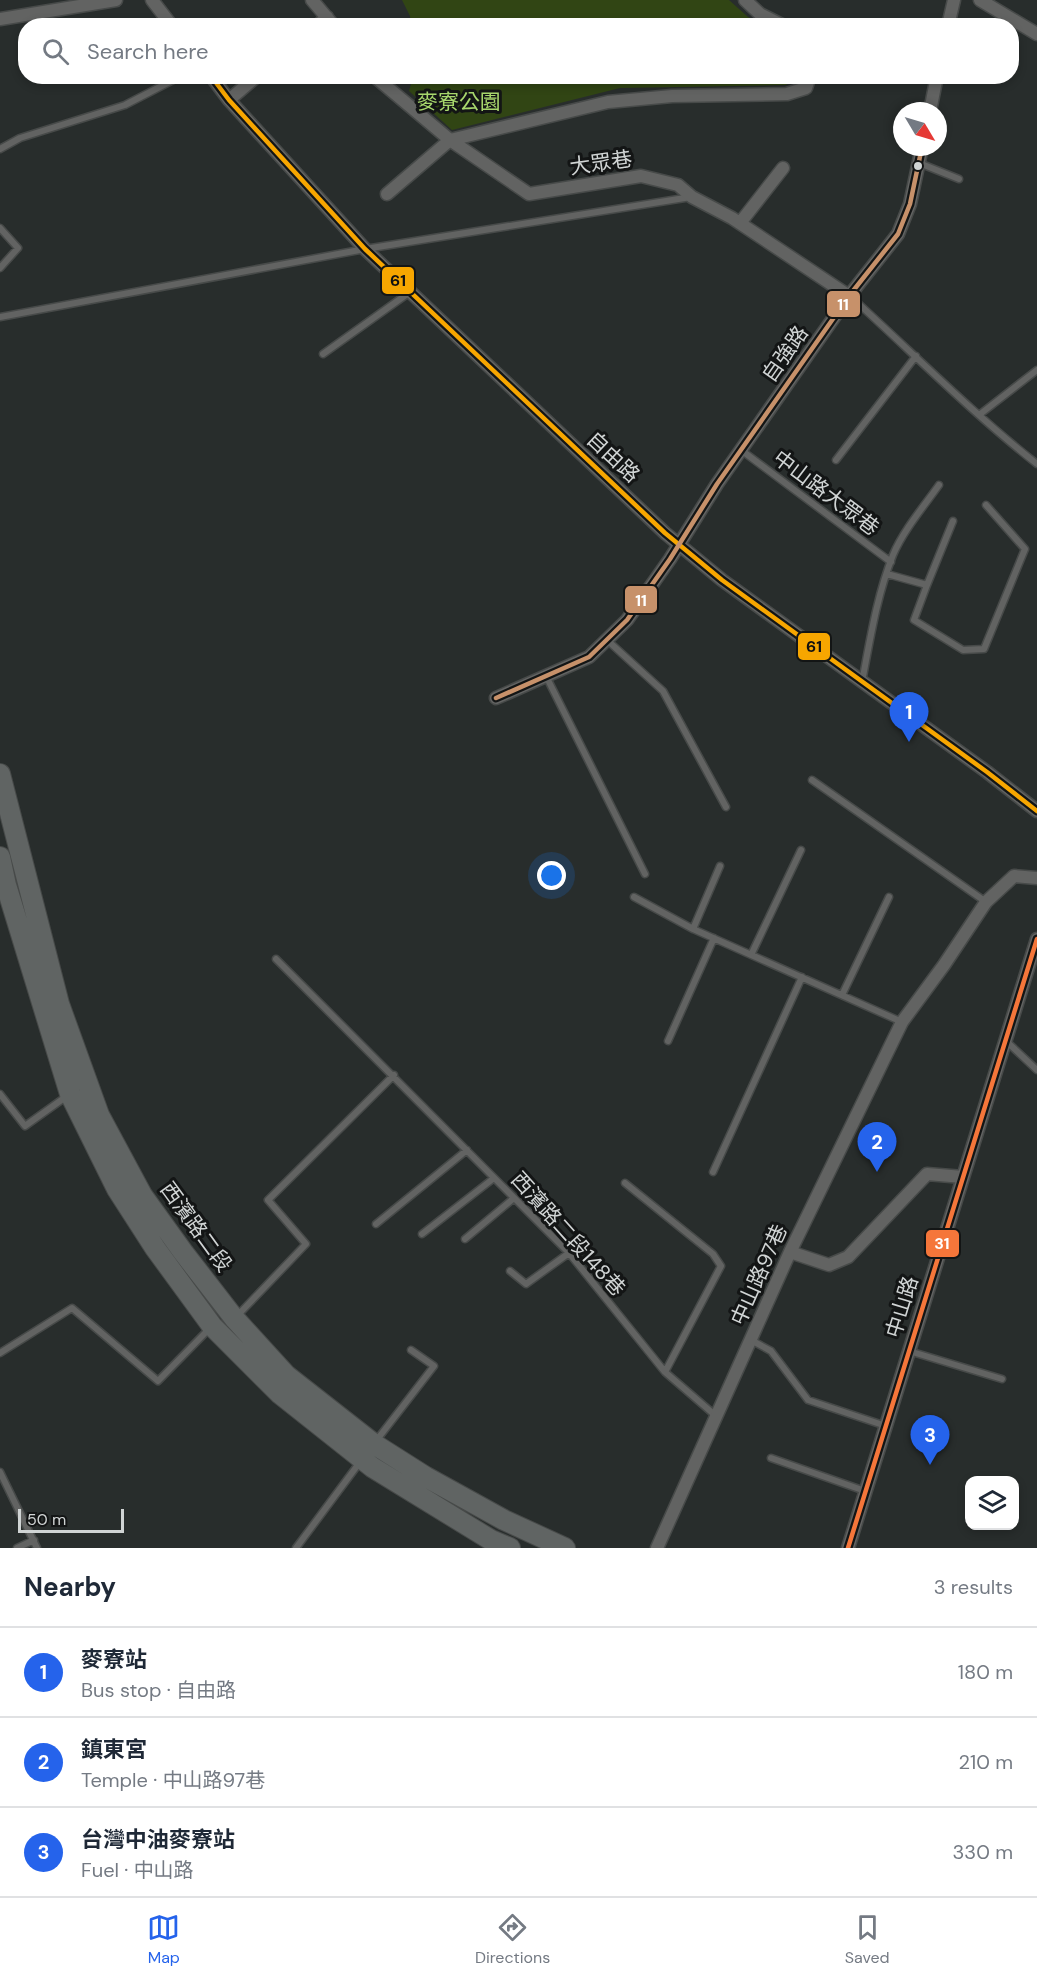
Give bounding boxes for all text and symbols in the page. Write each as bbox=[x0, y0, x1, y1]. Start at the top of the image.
search box bbox=[18, 18, 1019, 84]
icon: search bbox=[39, 35, 72, 68]
text: Search here bbox=[87, 37, 208, 66]
park label: 麥寮公園 bbox=[417, 88, 501, 116]
north arrow bbox=[893, 102, 947, 156]
street label: 大眾巷 bbox=[568, 145, 634, 181]
unlabelled marker bbox=[912, 160, 924, 172]
line badge: 61 bbox=[381, 266, 415, 295]
text: 61 bbox=[390, 270, 406, 291]
line badge: 11 bbox=[826, 290, 861, 318]
text: 11 bbox=[837, 294, 849, 315]
street label: 自強路 bbox=[755, 320, 815, 388]
street label: 自由路 bbox=[580, 425, 646, 489]
street label: 中山路大眾巷 bbox=[767, 444, 885, 542]
line badge: 11 bbox=[624, 585, 658, 614]
text: 11 bbox=[635, 590, 647, 611]
line badge: 61 bbox=[797, 632, 831, 661]
text: 61 bbox=[806, 636, 822, 657]
pin: 1 bbox=[890, 692, 928, 742]
your location bbox=[537, 861, 566, 890]
pin: 2 bbox=[858, 1122, 896, 1172]
street label: 西濱路二段148巷 bbox=[505, 1166, 631, 1302]
street label: 西濱路二段 bbox=[154, 1176, 238, 1278]
street label: 中山路97巷 bbox=[724, 1220, 794, 1330]
line badge: 31 bbox=[925, 1229, 960, 1258]
text: 31 bbox=[934, 1233, 950, 1254]
street label: 中山路 bbox=[879, 1273, 925, 1341]
pin: 3 bbox=[910, 1416, 950, 1465]
map controls bbox=[965, 1476, 1019, 1530]
button: layers bbox=[965, 1476, 1019, 1530]
scale bar bbox=[18, 1506, 124, 1534]
text: 50 m bbox=[27, 1509, 66, 1530]
text: Nearby bbox=[24, 1570, 116, 1604]
text: 3 results bbox=[934, 1574, 1013, 1600]
text: 麥寮站 bbox=[81, 1645, 147, 1674]
text: 1 bbox=[40, 1659, 47, 1685]
text: 180 m bbox=[958, 1659, 1013, 1685]
text: Bus stop · 自由路 bbox=[81, 1677, 236, 1703]
text: 鎮東宮 bbox=[81, 1735, 147, 1764]
text: 2 bbox=[38, 1749, 49, 1775]
text: 210 m bbox=[958, 1749, 1013, 1775]
text: Temple · 中山路97巷 bbox=[81, 1767, 265, 1793]
text: 台灣中油麥寮站 bbox=[81, 1825, 235, 1854]
text: 3 bbox=[37, 1839, 50, 1865]
text: 330 m bbox=[953, 1839, 1013, 1865]
text: Fuel · 中山路 bbox=[81, 1857, 194, 1883]
tab: Map bbox=[147, 1911, 180, 1968]
tab: Directions bbox=[475, 1911, 550, 1968]
tab: Saved bbox=[845, 1911, 890, 1968]

